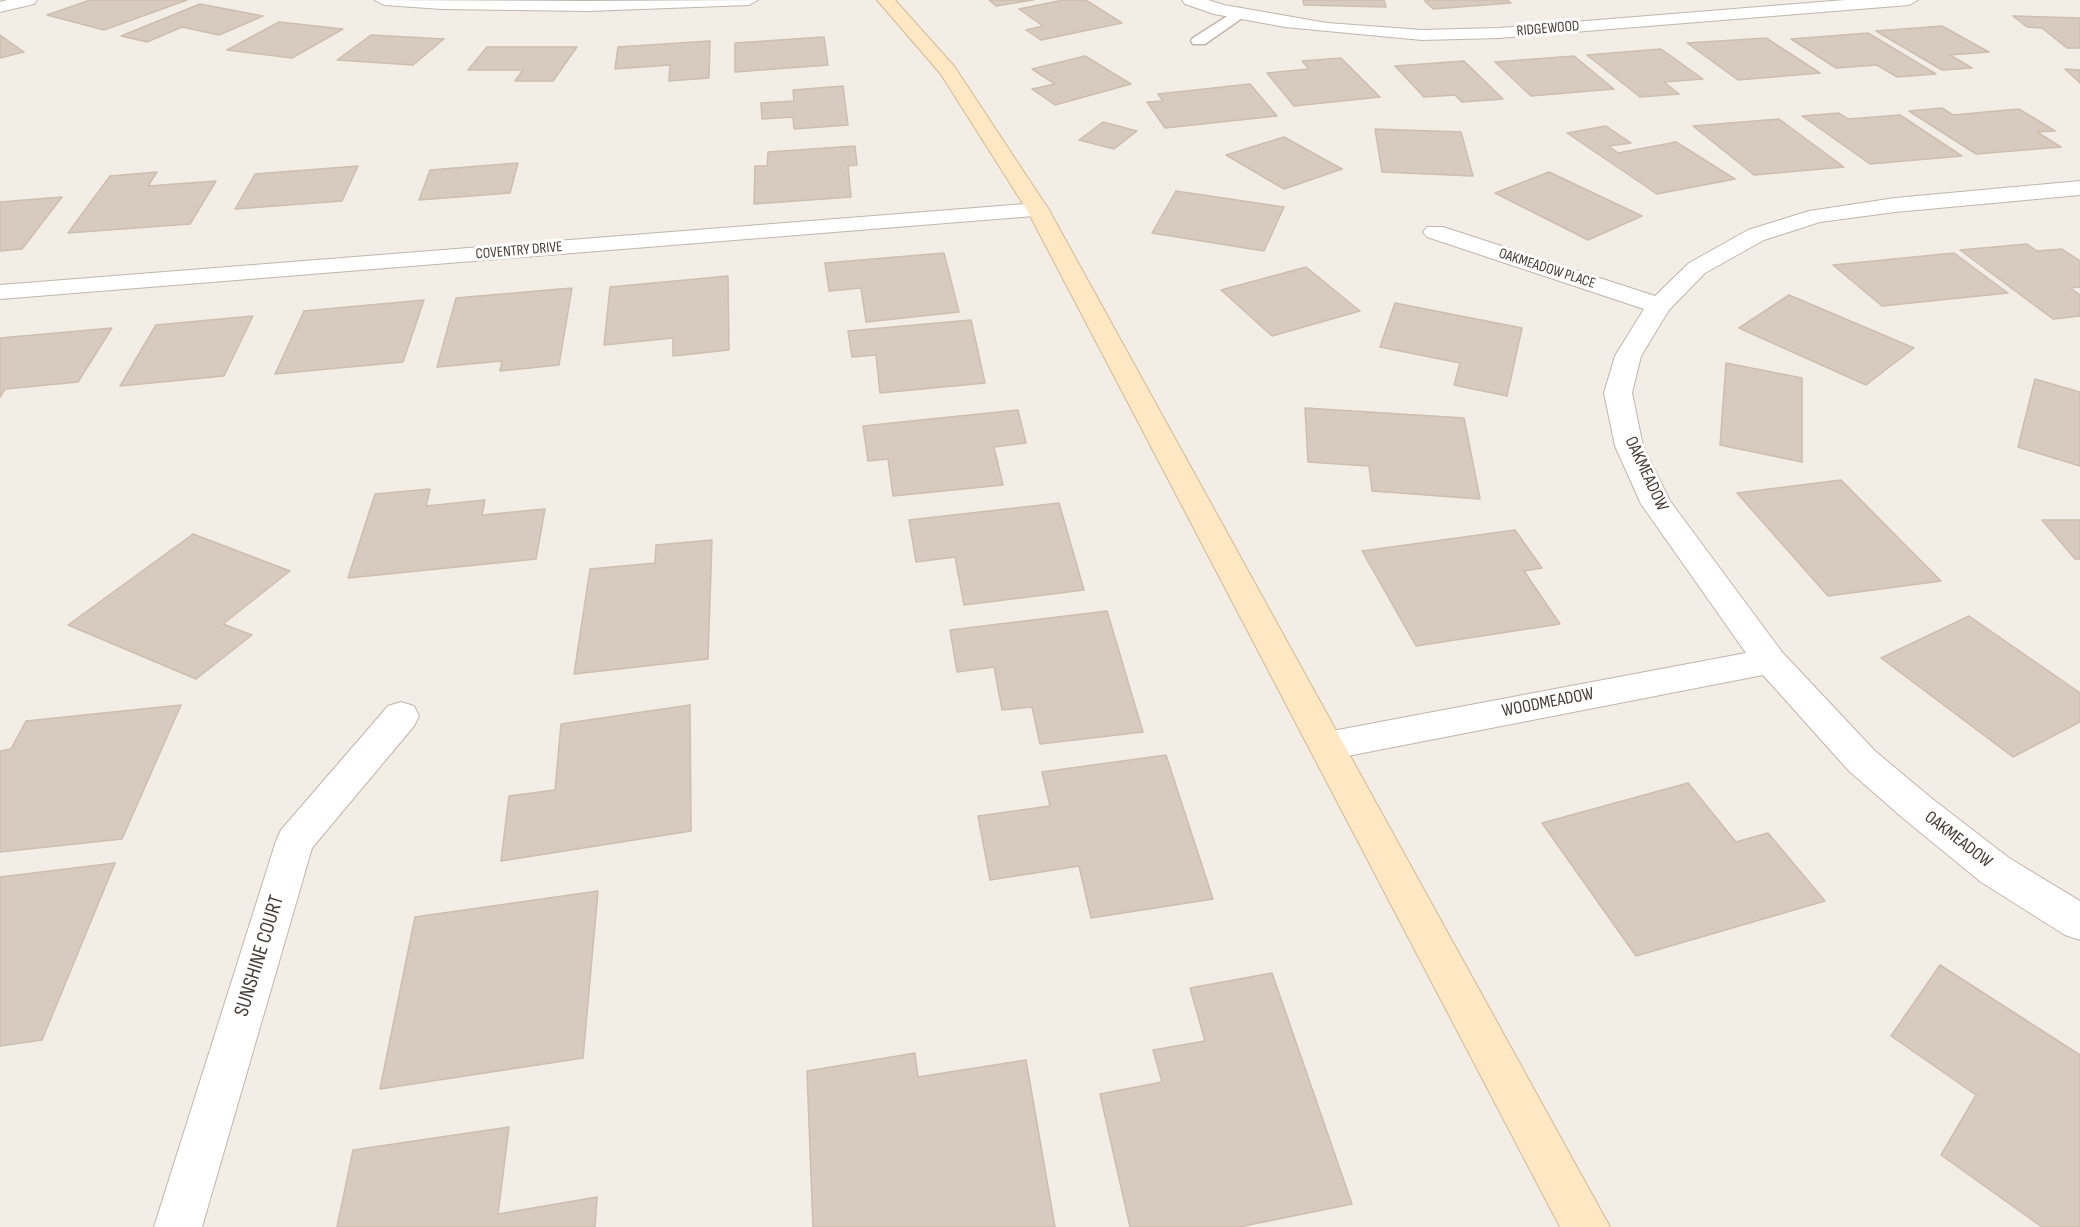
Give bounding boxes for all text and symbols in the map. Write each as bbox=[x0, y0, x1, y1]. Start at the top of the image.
street label: RIDGEWOOD bbox=[1516, 17, 1580, 41]
street label: COVENTRY DRIVE bbox=[475, 238, 563, 264]
street label: OAKMEADOW PLACE bbox=[1496, 245, 1598, 293]
street label: OAKMEADOW bbox=[1619, 433, 1673, 515]
street label: WOODMEADOW bbox=[1500, 684, 1596, 722]
street label: OAKMEADOW bbox=[1920, 807, 1996, 873]
street label: SUNSHINE COURT bbox=[230, 892, 290, 1020]

